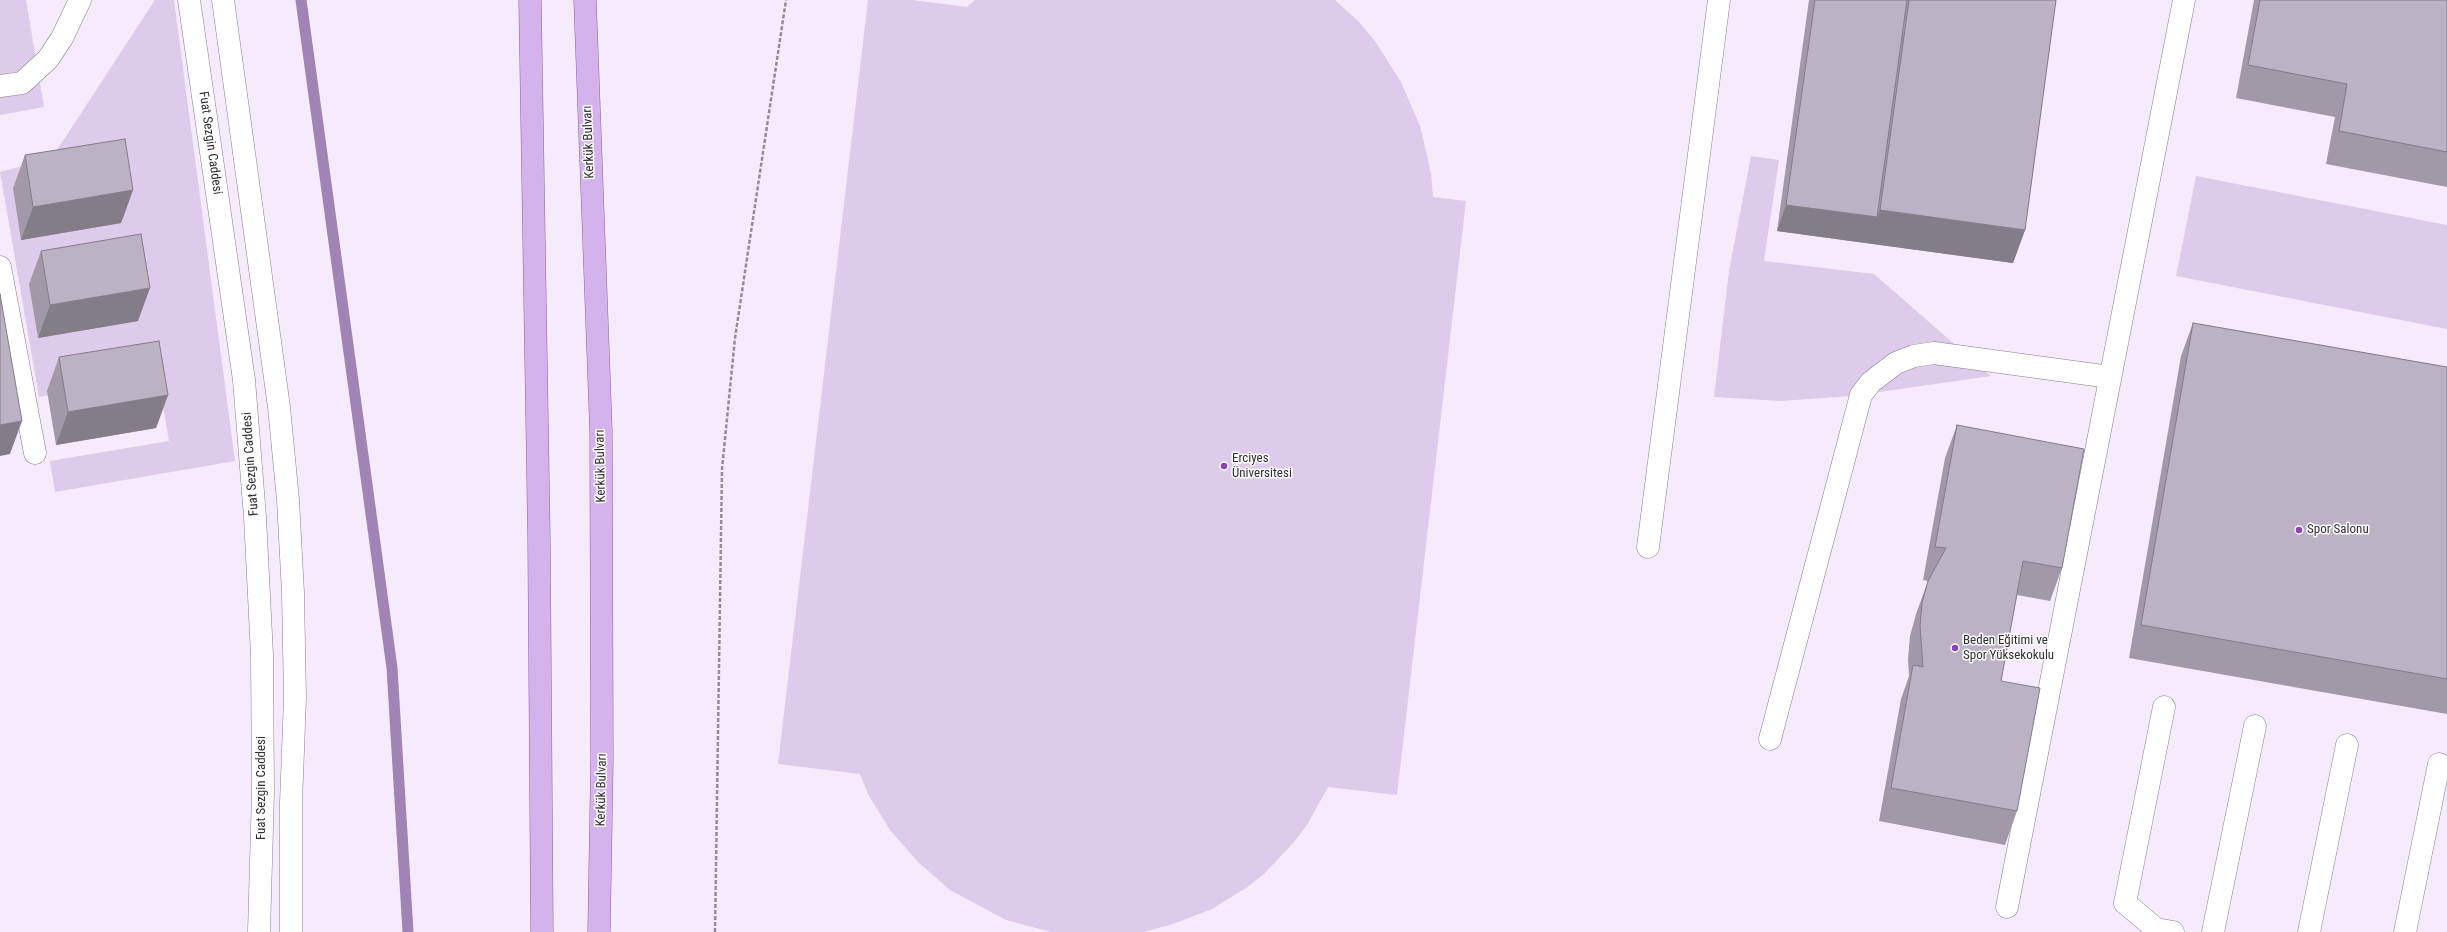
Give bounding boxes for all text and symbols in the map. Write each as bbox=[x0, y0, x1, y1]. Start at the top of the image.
street label: Fuat Sezgin Caddesi bbox=[195, 90, 225, 196]
street label: Kerkük Bulvarı bbox=[580, 105, 598, 179]
street label: Fuat Sezgin Caddesi bbox=[240, 412, 262, 516]
street label: Kerkük Bulvarı bbox=[593, 429, 609, 503]
place label: Erciyes Üniversitesi bbox=[1232, 451, 1292, 482]
marker: Erciyes Üniversitesi bbox=[1219, 461, 1229, 471]
place label: Spor Salonu bbox=[2307, 522, 2369, 538]
marker: Spor Salonu bbox=[2294, 525, 2304, 535]
place label: Beden Eğitimi ve Spor Yüksekokulu bbox=[1963, 633, 2054, 664]
marker: Beden Eğitimi ve Spor Yüksekokulu bbox=[1950, 643, 1960, 653]
street label: Fuat Sezgin Caddesi bbox=[254, 736, 270, 840]
street label: Kerkük Bulvarı bbox=[594, 753, 610, 827]

